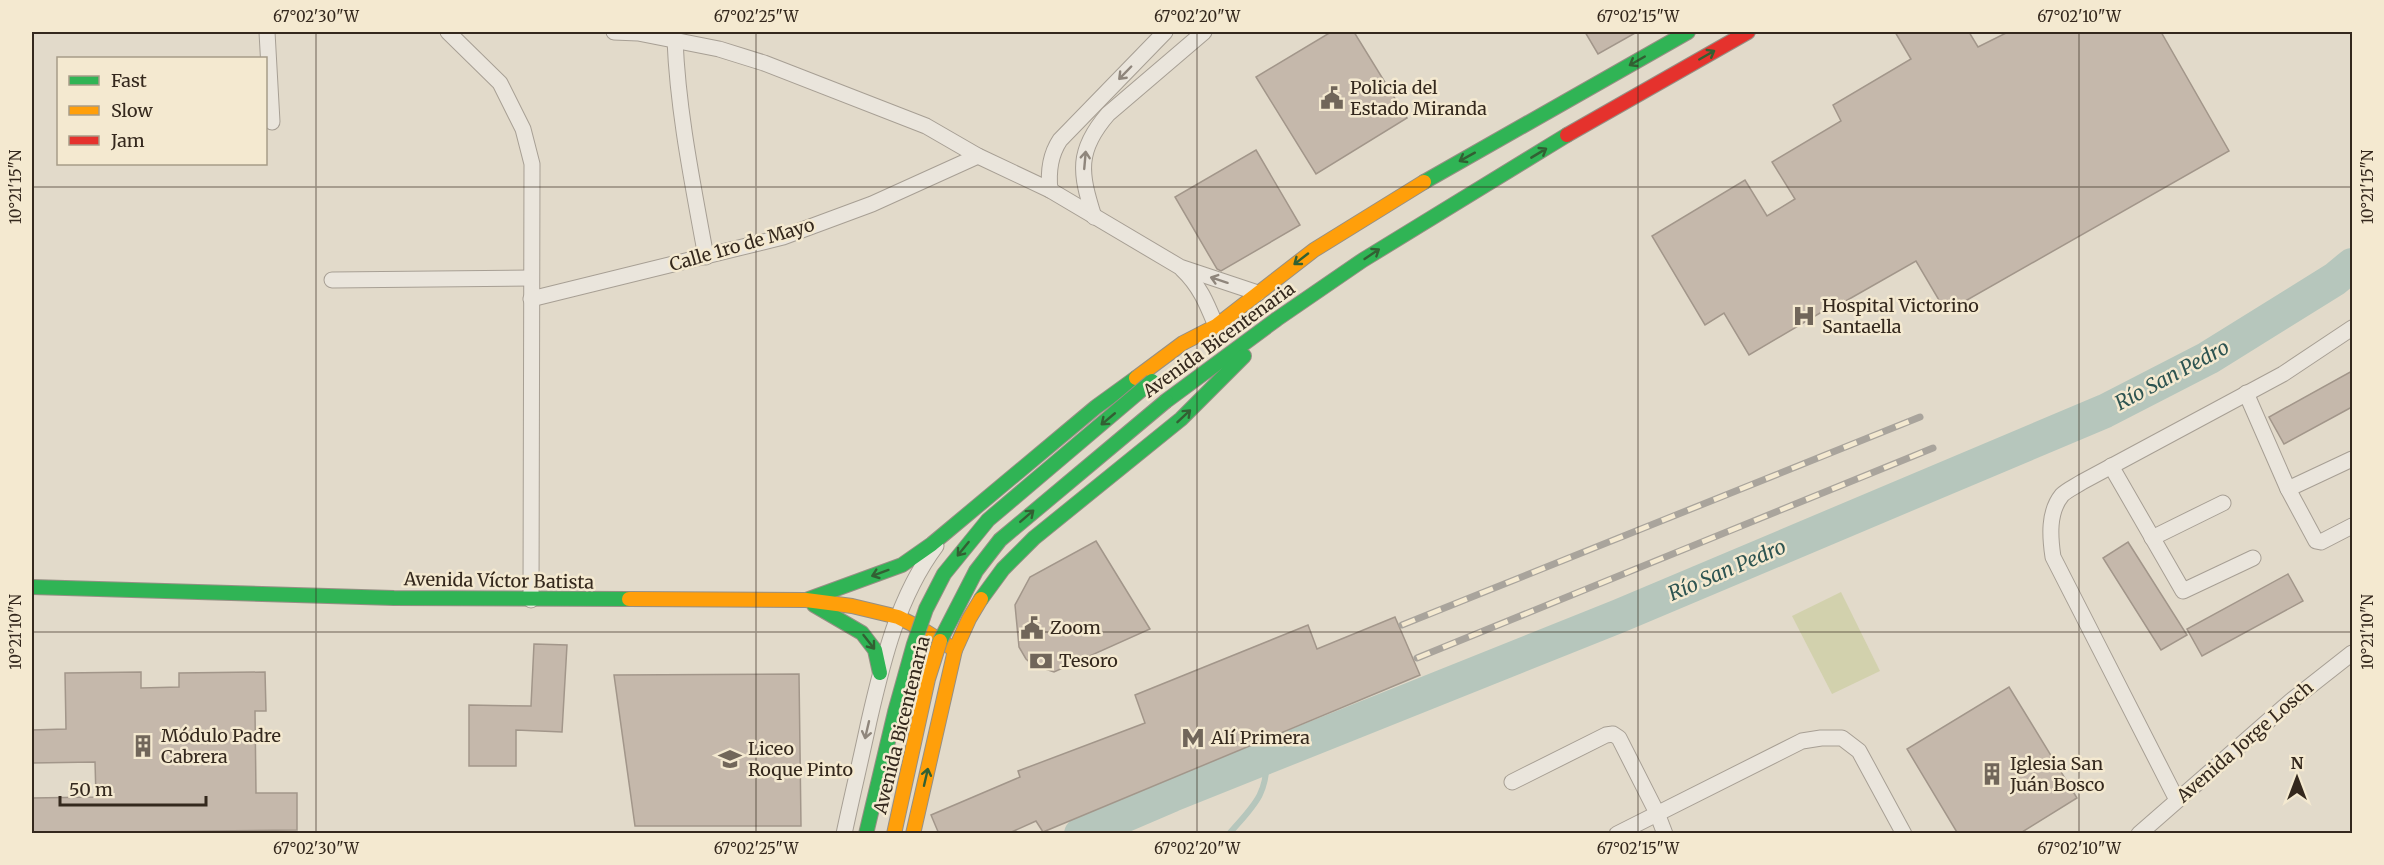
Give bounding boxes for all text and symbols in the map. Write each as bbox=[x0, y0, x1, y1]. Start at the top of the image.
text: 67°02'30"W bbox=[273, 7, 360, 26]
text: 67°02'25"W bbox=[714, 7, 799, 26]
text: 67°02'20"W bbox=[1154, 7, 1241, 26]
text: 67°02'15"W bbox=[1597, 7, 1680, 26]
text: 67°02'10"W bbox=[2037, 7, 2122, 26]
one-way arrow bbox=[1698, 49, 1715, 61]
one-way arrow bbox=[1629, 55, 1646, 67]
legend bbox=[57, 57, 267, 165]
one-way arrow bbox=[1117, 66, 1132, 81]
text: Fast bbox=[111, 69, 147, 92]
place label: Policia del Estado Miranda bbox=[1350, 76, 1487, 120]
public building icon: Policia del Estado Miranda bbox=[1319, 85, 1345, 111]
text: Slow bbox=[111, 99, 154, 122]
text: Jam bbox=[110, 129, 145, 152]
one-way arrow bbox=[1530, 147, 1547, 159]
text: 10°21'15"N bbox=[6, 149, 25, 224]
text: 10°21'15"N bbox=[2358, 149, 2377, 224]
one-way arrow bbox=[1080, 151, 1091, 171]
one-way arrow bbox=[1459, 152, 1477, 163]
street label: Calle 1ro de Mayo bbox=[667, 213, 817, 276]
one-way arrow bbox=[1363, 248, 1380, 260]
one-way arrow bbox=[1294, 253, 1310, 266]
one-way arrow bbox=[1210, 274, 1229, 285]
street label: Avenida Bicentenaria bbox=[1137, 276, 1300, 403]
place label: Hospital Victorino Santaella bbox=[1822, 294, 1979, 338]
hospital icon: Hospital Victorino Santaella bbox=[1791, 303, 1817, 329]
water label: Río San Pedro bbox=[2110, 334, 2233, 415]
one-way arrow bbox=[1176, 409, 1191, 423]
one-way arrow bbox=[1101, 412, 1116, 426]
one-way arrow bbox=[1019, 509, 1034, 523]
water label: Río San Pedro bbox=[1664, 533, 1790, 606]
one-way arrow bbox=[956, 541, 969, 557]
street label: Avenida Víctor Batista bbox=[403, 567, 595, 594]
one-way arrow bbox=[871, 568, 889, 579]
text: 10°21'10"N bbox=[6, 594, 25, 670]
text: 10°21'10"N bbox=[2358, 594, 2377, 670]
public building icon: Zoom bbox=[1019, 615, 1045, 641]
place label: Zoom bbox=[1050, 616, 1101, 639]
one-way arrow bbox=[862, 633, 875, 649]
street label: Avenida Bicentenaria bbox=[868, 633, 935, 817]
bank icon: Tesoro bbox=[1028, 648, 1054, 674]
place label: Tesoro bbox=[1059, 649, 1118, 672]
street label: Avenida Jorge Losch bbox=[2171, 676, 2318, 808]
one-way arrow bbox=[861, 720, 873, 739]
place label: Módulo Padre Cabrera bbox=[161, 724, 281, 768]
metro station icon: Alí Primera bbox=[1180, 725, 1206, 751]
place label: Alí Primera bbox=[1210, 726, 1310, 749]
building icon: Módulo Padre Cabrera bbox=[130, 733, 156, 759]
place label: Liceo Roque Pinto bbox=[748, 737, 853, 781]
school or university icon: Liceo Roque Pinto bbox=[717, 746, 743, 772]
north arrow bbox=[2267, 748, 2327, 808]
place label: Iglesia San Juán Bosco bbox=[2009, 752, 2104, 796]
text: N bbox=[2291, 753, 2304, 773]
building icon: Iglesia San Juán Bosco bbox=[1979, 761, 2005, 787]
one-way arrow bbox=[921, 767, 933, 786]
scale bar bbox=[60, 769, 206, 807]
text: 50 m bbox=[69, 778, 113, 801]
text: 67°02'30"W bbox=[273, 839, 360, 858]
text: 67°02'25"W bbox=[714, 839, 799, 858]
text: 67°02'20"W bbox=[1154, 839, 1241, 858]
text: 67°02'15"W bbox=[1597, 839, 1680, 858]
text: 67°02'10"W bbox=[2037, 839, 2122, 858]

